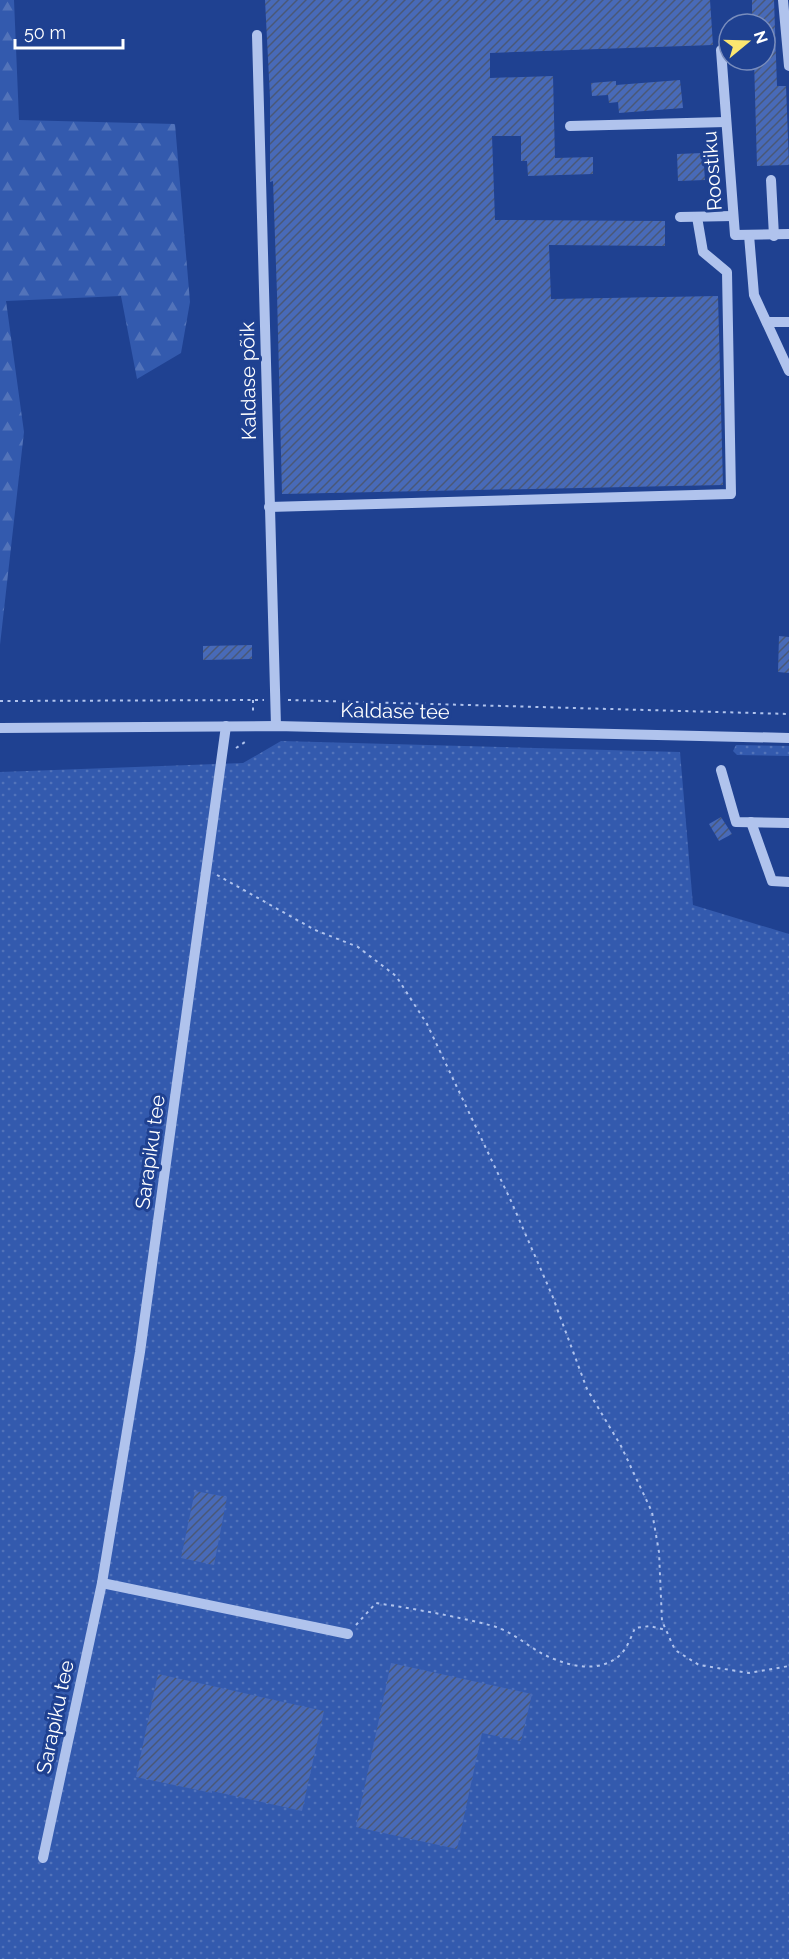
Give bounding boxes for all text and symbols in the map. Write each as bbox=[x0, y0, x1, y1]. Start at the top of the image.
scale bar bbox=[15, 12, 123, 50]
north arrow bbox=[717, 12, 777, 72]
text: 50 m bbox=[24, 22, 66, 43]
text: N bbox=[750, 28, 772, 46]
street label: Roostiku bbox=[697, 130, 727, 212]
street label: Kaldase põik bbox=[235, 321, 261, 440]
street label: Kaldase tee bbox=[340, 698, 450, 724]
street label: Sarapiku tee bbox=[130, 1093, 170, 1211]
street label: Sarapiku tee bbox=[31, 1658, 79, 1776]

